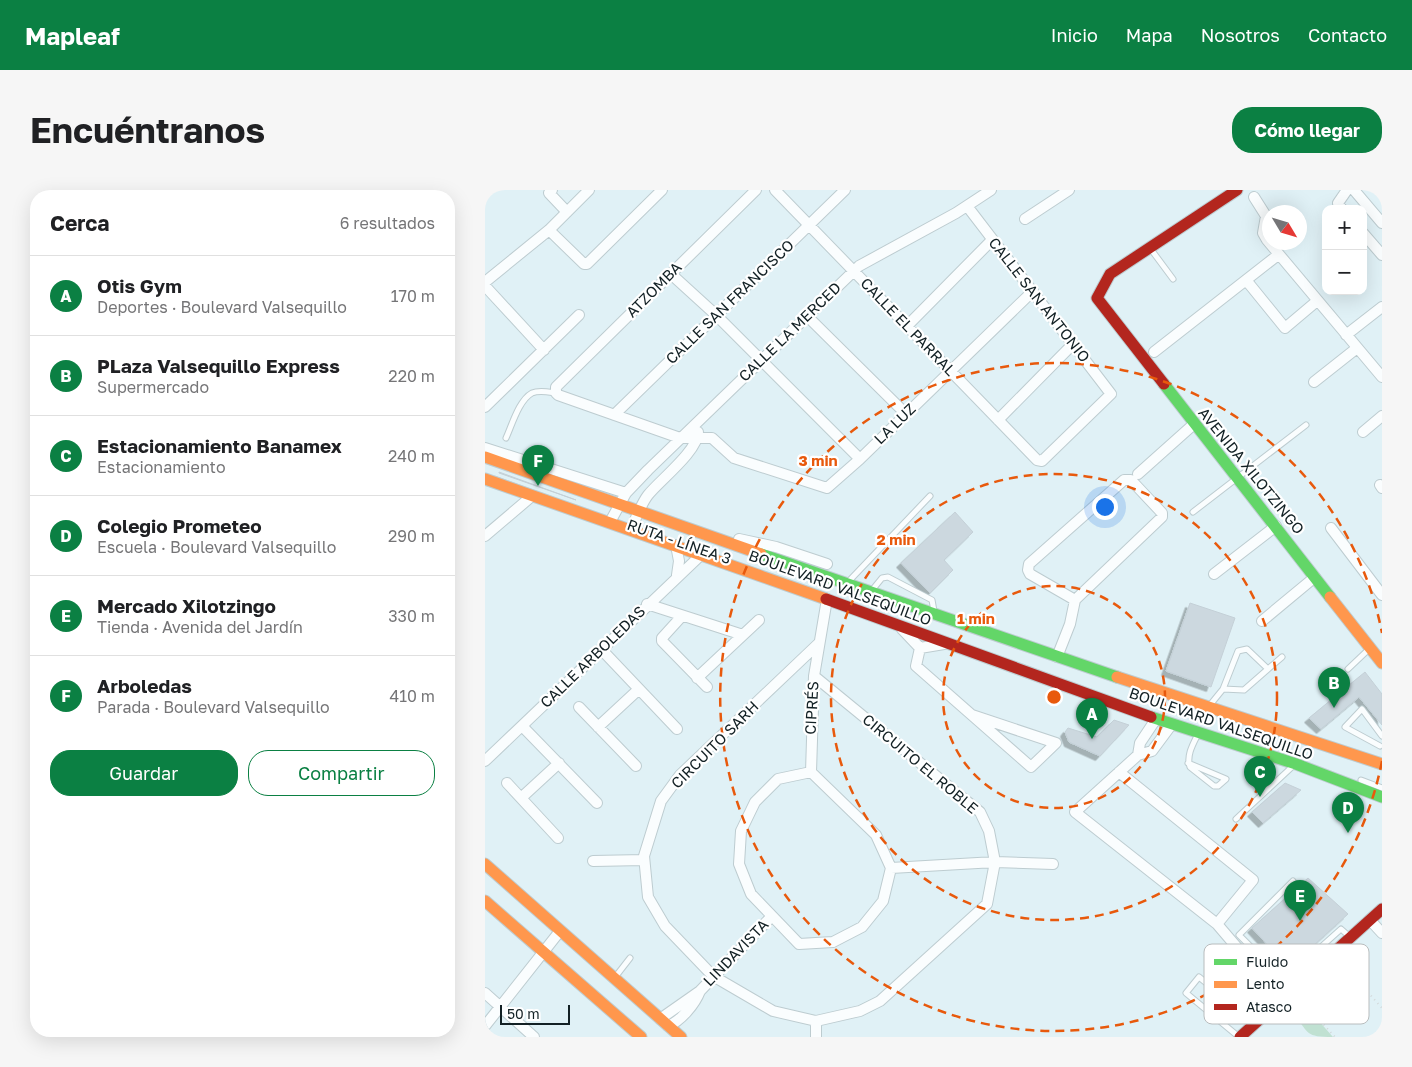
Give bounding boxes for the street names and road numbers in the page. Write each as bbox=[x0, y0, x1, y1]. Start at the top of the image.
street label: CALLE SAN ANTONIO bbox=[985, 233, 1094, 365]
street label: CALLE SAN FRANCISCO bbox=[662, 235, 797, 367]
street label: ATZOMBA bbox=[622, 258, 685, 321]
street label: CALLE EL PARRAL bbox=[857, 274, 960, 379]
street label: CALLE LA MERCED bbox=[735, 278, 844, 385]
street label: LA LUZ bbox=[870, 399, 919, 447]
street label: AVENIDA XILOTZINGO bbox=[1195, 404, 1308, 537]
street label: RUTA - LÍNEA 3 bbox=[625, 515, 734, 567]
street label: BOULEVARD VALSEQUILLO bbox=[747, 546, 934, 629]
street label: CALLE ARBOLEDAS bbox=[536, 602, 648, 711]
street label: CIPRÉS bbox=[801, 681, 821, 735]
street label: BOULEVARD VALSEQUILLO bbox=[1127, 683, 1316, 763]
street label: CIRCUITO SARH bbox=[667, 697, 762, 792]
street label: CIRCUITO EL ROBLE bbox=[859, 710, 982, 817]
street label: LINDAVISTA bbox=[699, 915, 772, 989]

